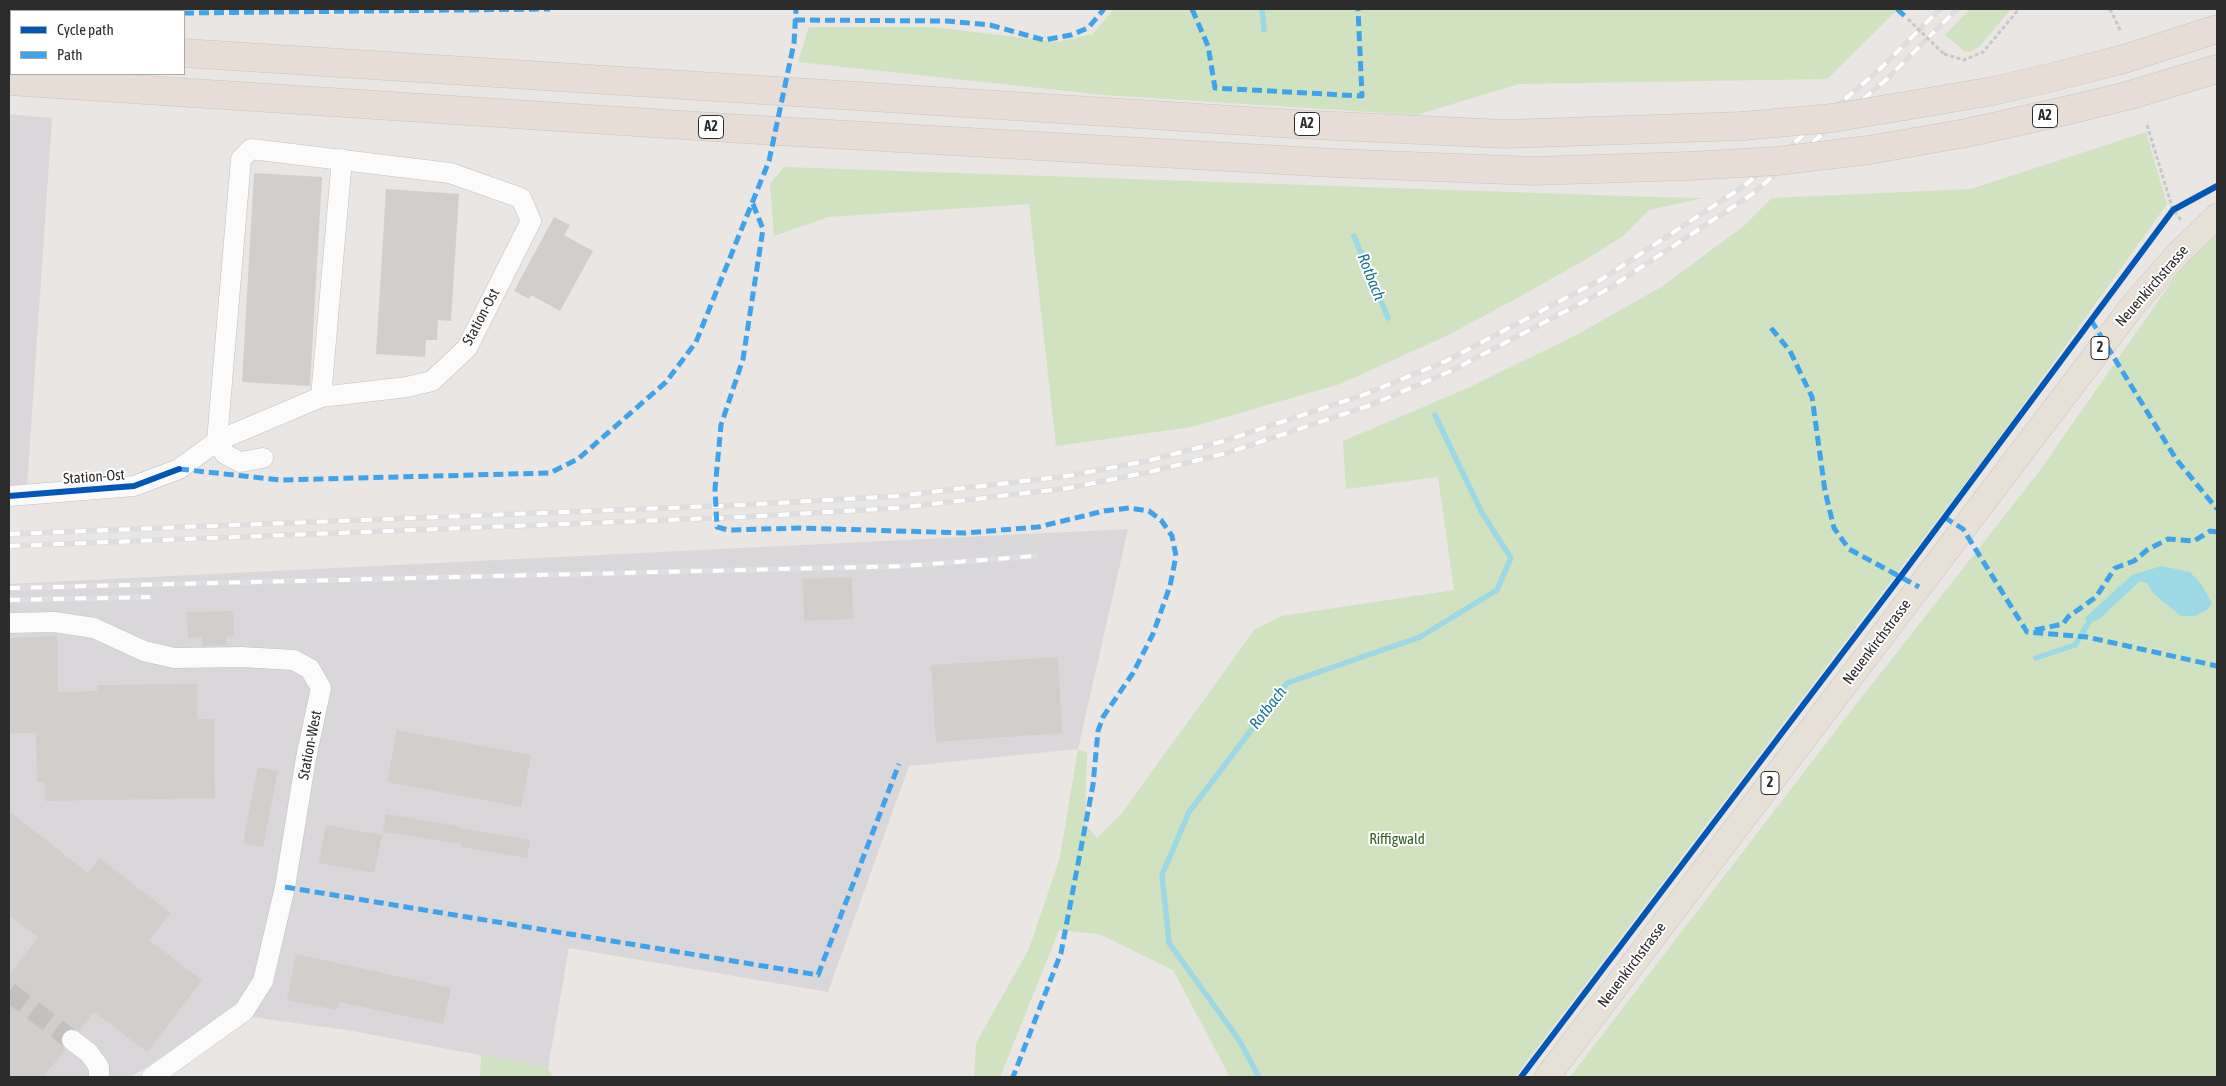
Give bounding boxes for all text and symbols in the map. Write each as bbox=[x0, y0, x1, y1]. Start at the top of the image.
legend bbox=[10, 10, 185, 75]
text: Cycle path bbox=[57, 21, 114, 38]
text: Path bbox=[57, 46, 83, 63]
road number: A2 bbox=[2032, 104, 2058, 128]
road number: A2 bbox=[1294, 112, 1320, 136]
road number: A2 bbox=[698, 115, 724, 138]
street label: Neuenkirchstrasse bbox=[2112, 242, 2192, 330]
water label: Rotbach bbox=[1353, 251, 1389, 303]
street label: Station-Ost bbox=[459, 285, 503, 349]
road number: 2 bbox=[2091, 336, 2109, 359]
street label: Station-Ost bbox=[63, 466, 125, 488]
street label: Neuenkirchstrasse bbox=[1839, 596, 1915, 688]
water label: Rotbach bbox=[1245, 683, 1291, 733]
street label: Station-West bbox=[294, 709, 326, 781]
road number: 2 bbox=[1761, 771, 1779, 794]
park label: Riffigwald bbox=[1369, 830, 1425, 848]
street label: Neuenkirchstrasse bbox=[1594, 919, 1670, 1011]

